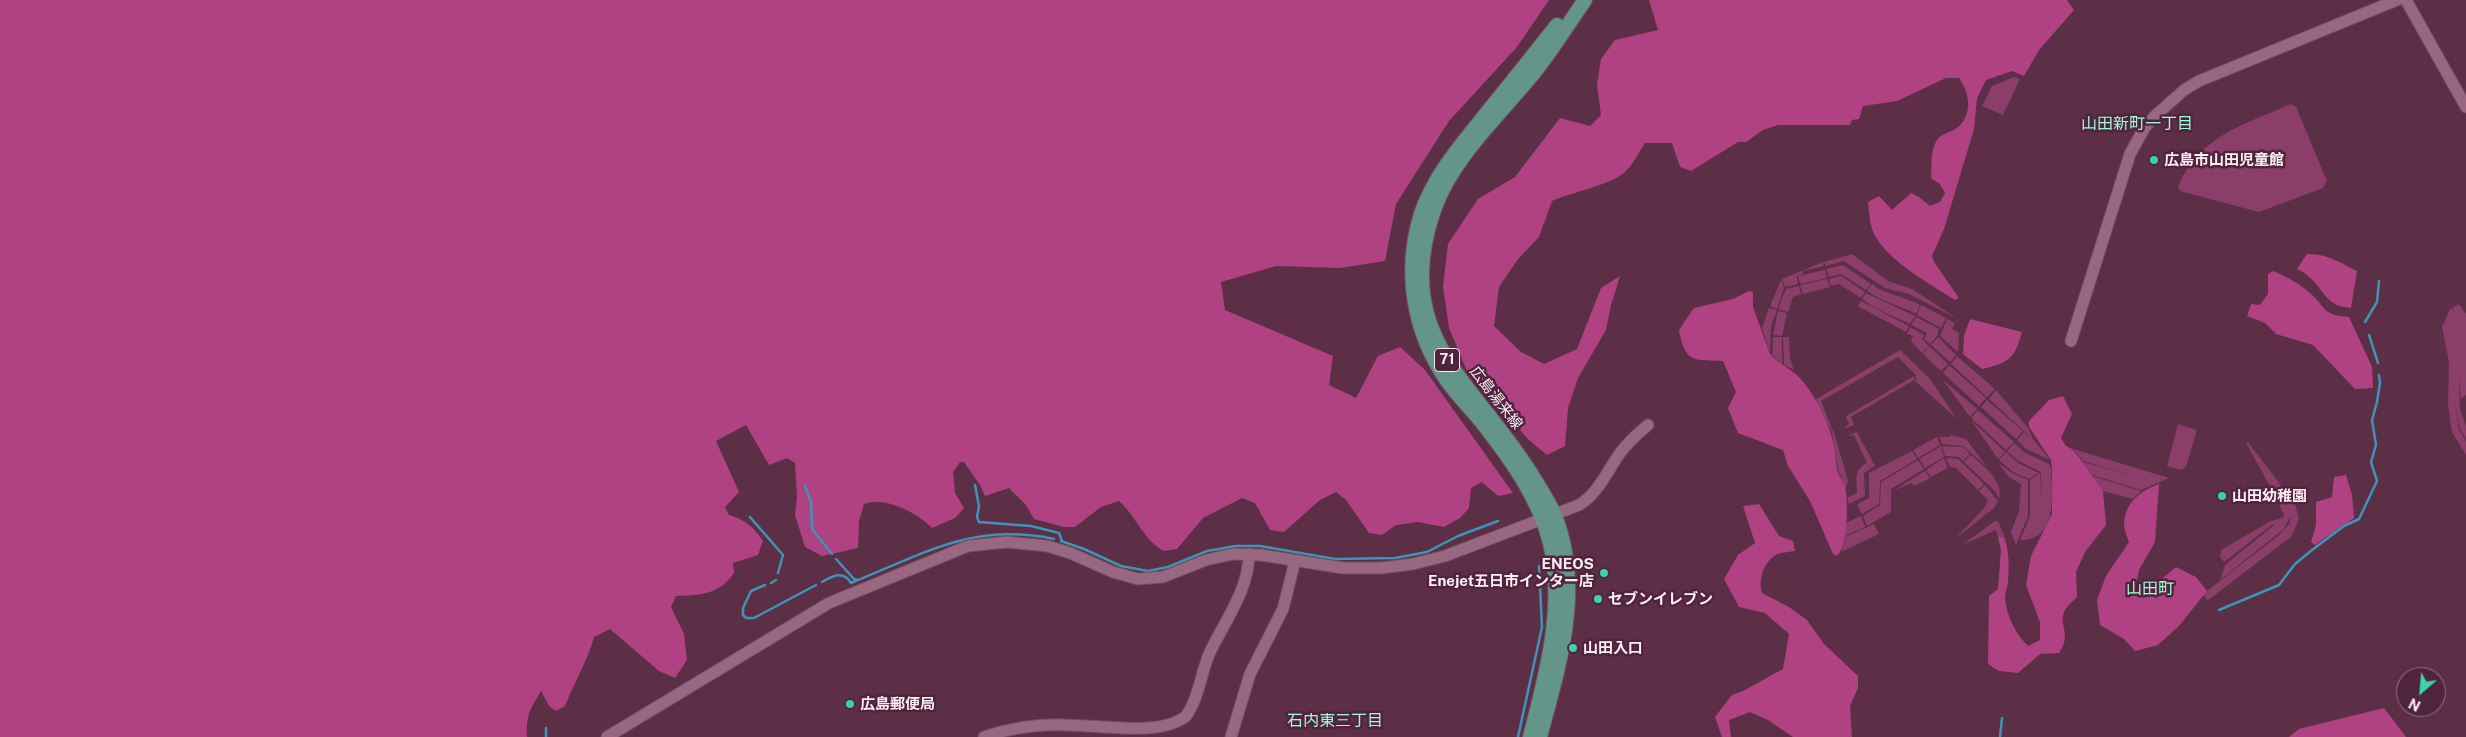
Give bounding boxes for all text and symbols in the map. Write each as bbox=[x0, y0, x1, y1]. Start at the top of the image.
district label: 山田新町一丁目 bbox=[2081, 114, 2193, 134]
place label: 広島市山田児童館 bbox=[2164, 151, 2284, 169]
marker: 広島市山田児童館 bbox=[2148, 154, 2160, 166]
road number: 71 bbox=[1434, 348, 1460, 372]
street label: 広島湯来線 bbox=[1466, 363, 1526, 433]
place label: 山田幼稚園 bbox=[2232, 487, 2307, 505]
marker: 山田幼稚園 bbox=[2216, 490, 2228, 502]
place label: ENEOS Enejet五日市インター店 bbox=[1428, 555, 1594, 590]
marker: ENEOS Enejet五日市インター店 bbox=[1598, 567, 1610, 579]
district label: 山田町 bbox=[2126, 579, 2174, 599]
place label: セブンイレブン bbox=[1608, 590, 1713, 608]
marker: セブンイレブン bbox=[1592, 593, 1604, 605]
place label: 山田入口 bbox=[1583, 639, 1643, 657]
marker: 山田入口 bbox=[1567, 642, 1579, 654]
north arrow bbox=[2396, 667, 2446, 717]
place label: 広島郵便局 bbox=[860, 695, 935, 713]
text: N bbox=[2406, 695, 2423, 714]
marker: 広島郵便局 bbox=[844, 698, 856, 710]
district label: 石内東三丁目 bbox=[1287, 711, 1383, 731]

